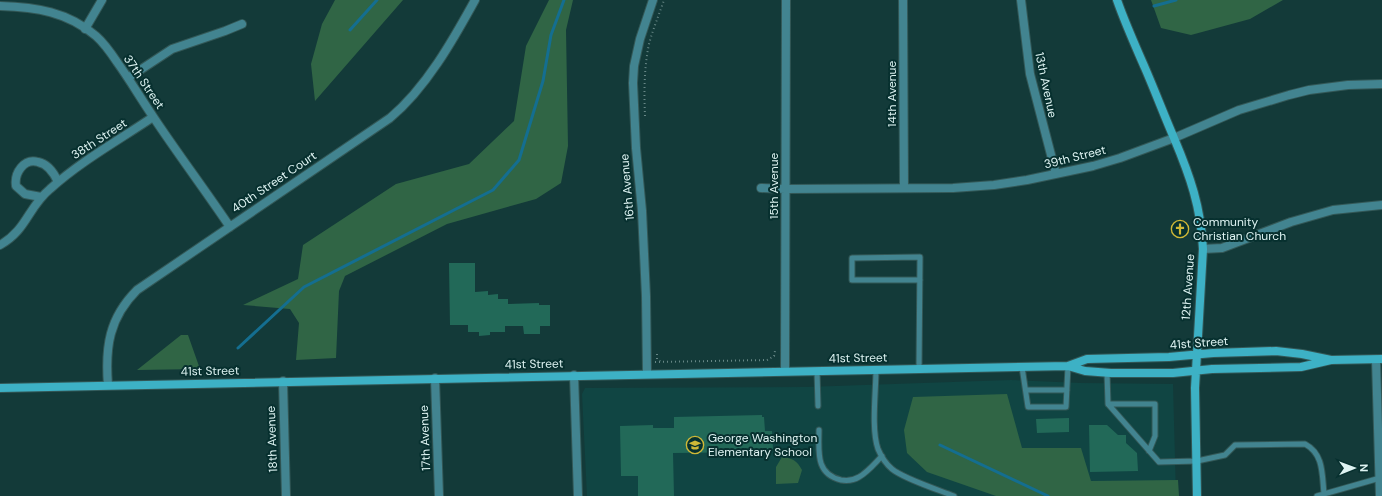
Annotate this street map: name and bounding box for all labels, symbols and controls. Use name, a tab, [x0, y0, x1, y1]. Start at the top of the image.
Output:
street label: 13th Avenue	[1031, 51, 1061, 119]
street label: 37th Street	[120, 52, 168, 112]
street label: 14th Avenue	[884, 61, 900, 127]
street label: 38th Street	[68, 115, 130, 163]
street label: 39th Street	[1042, 142, 1108, 172]
street label: 40th Street Court	[228, 147, 320, 216]
street label: 15th Avenue	[766, 152, 782, 219]
street label: 16th Avenue	[616, 153, 638, 221]
place label: Community Christian Church	[1193, 214, 1286, 244]
church icon: Community Christian Church	[1170, 219, 1190, 239]
street label: 12th Avenue	[1178, 253, 1198, 321]
street label: 41st Street	[1169, 333, 1229, 353]
street label: 41st Street	[829, 349, 888, 367]
street label: 41st Street	[505, 355, 564, 373]
street label: 41st Street	[181, 362, 240, 380]
street label: 18th Avenue	[263, 405, 281, 473]
street label: 17th Avenue	[416, 405, 434, 471]
place label: George Washington Elementary School	[708, 430, 817, 460]
school or university icon: George Washington Elementary School	[685, 435, 705, 455]
north arrow	[1334, 448, 1374, 488]
text: N	[1357, 464, 1371, 472]

